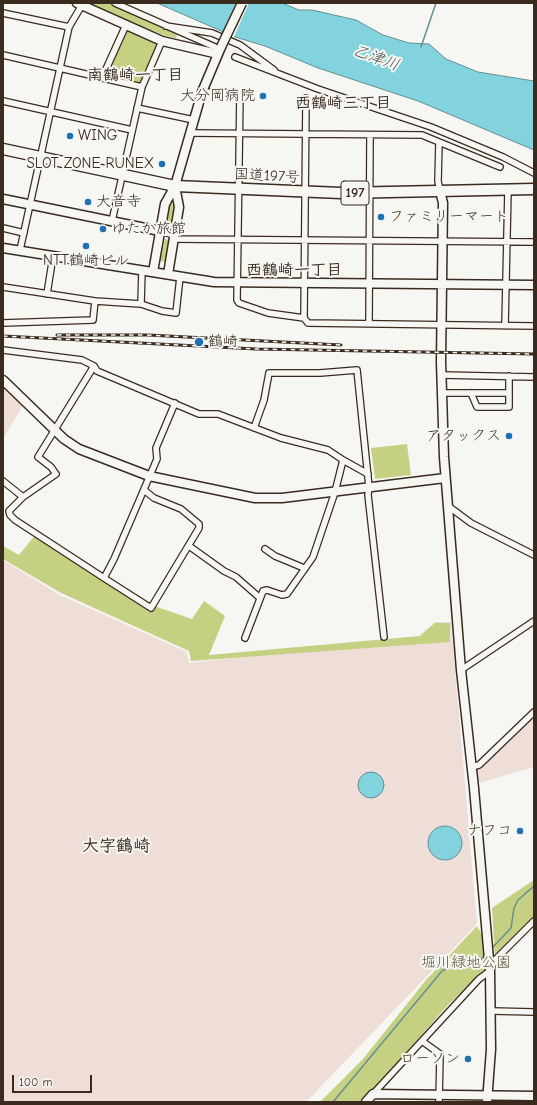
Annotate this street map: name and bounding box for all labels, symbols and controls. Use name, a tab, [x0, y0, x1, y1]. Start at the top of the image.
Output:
water label: 乙津川	[350, 41, 402, 75]
district label: 南鶴崎一丁目	[87, 65, 183, 85]
place label: 大分岡病院	[180, 87, 255, 105]
marker: 大分岡病院	[258, 91, 268, 101]
district label: 西鶴崎三丁目	[295, 93, 391, 113]
place label: WING	[78, 127, 117, 145]
marker: WING	[65, 131, 75, 141]
place label: SLOT ZONE RUNEX	[27, 155, 154, 173]
marker: SLOT ZONE RUNEX	[157, 159, 167, 169]
street label: 国道197号	[234, 165, 300, 187]
road number: 197	[341, 181, 369, 205]
place label: 大音寺	[96, 193, 141, 211]
marker: 大音寺	[83, 197, 93, 207]
place label: ファミリーマート	[389, 208, 509, 226]
marker: ファミリーマート	[376, 212, 386, 222]
place label: ゆたか旅館	[111, 220, 186, 238]
marker: ゆたか旅館	[98, 224, 108, 234]
marker: NTT鶴崎ビル	[81, 241, 91, 251]
place label: NTT鶴崎ビル	[43, 252, 129, 270]
district label: 西鶴崎一丁目	[246, 260, 342, 280]
place label: 鶴崎	[208, 333, 238, 351]
marker: 鶴崎	[193, 336, 205, 348]
place label: アタックス	[426, 427, 501, 445]
marker: アタックス	[504, 431, 514, 441]
place label: ナフコ	[467, 822, 512, 840]
marker: ナフコ	[515, 826, 525, 836]
district label: 大字鶴崎	[82, 836, 150, 856]
park label: 堀川緑地公園	[421, 954, 511, 972]
place label: ローソン	[400, 1050, 460, 1068]
marker: ローソン	[463, 1054, 473, 1064]
scale bar	[14, 1067, 94, 1093]
text: 100 m	[19, 1075, 52, 1089]

